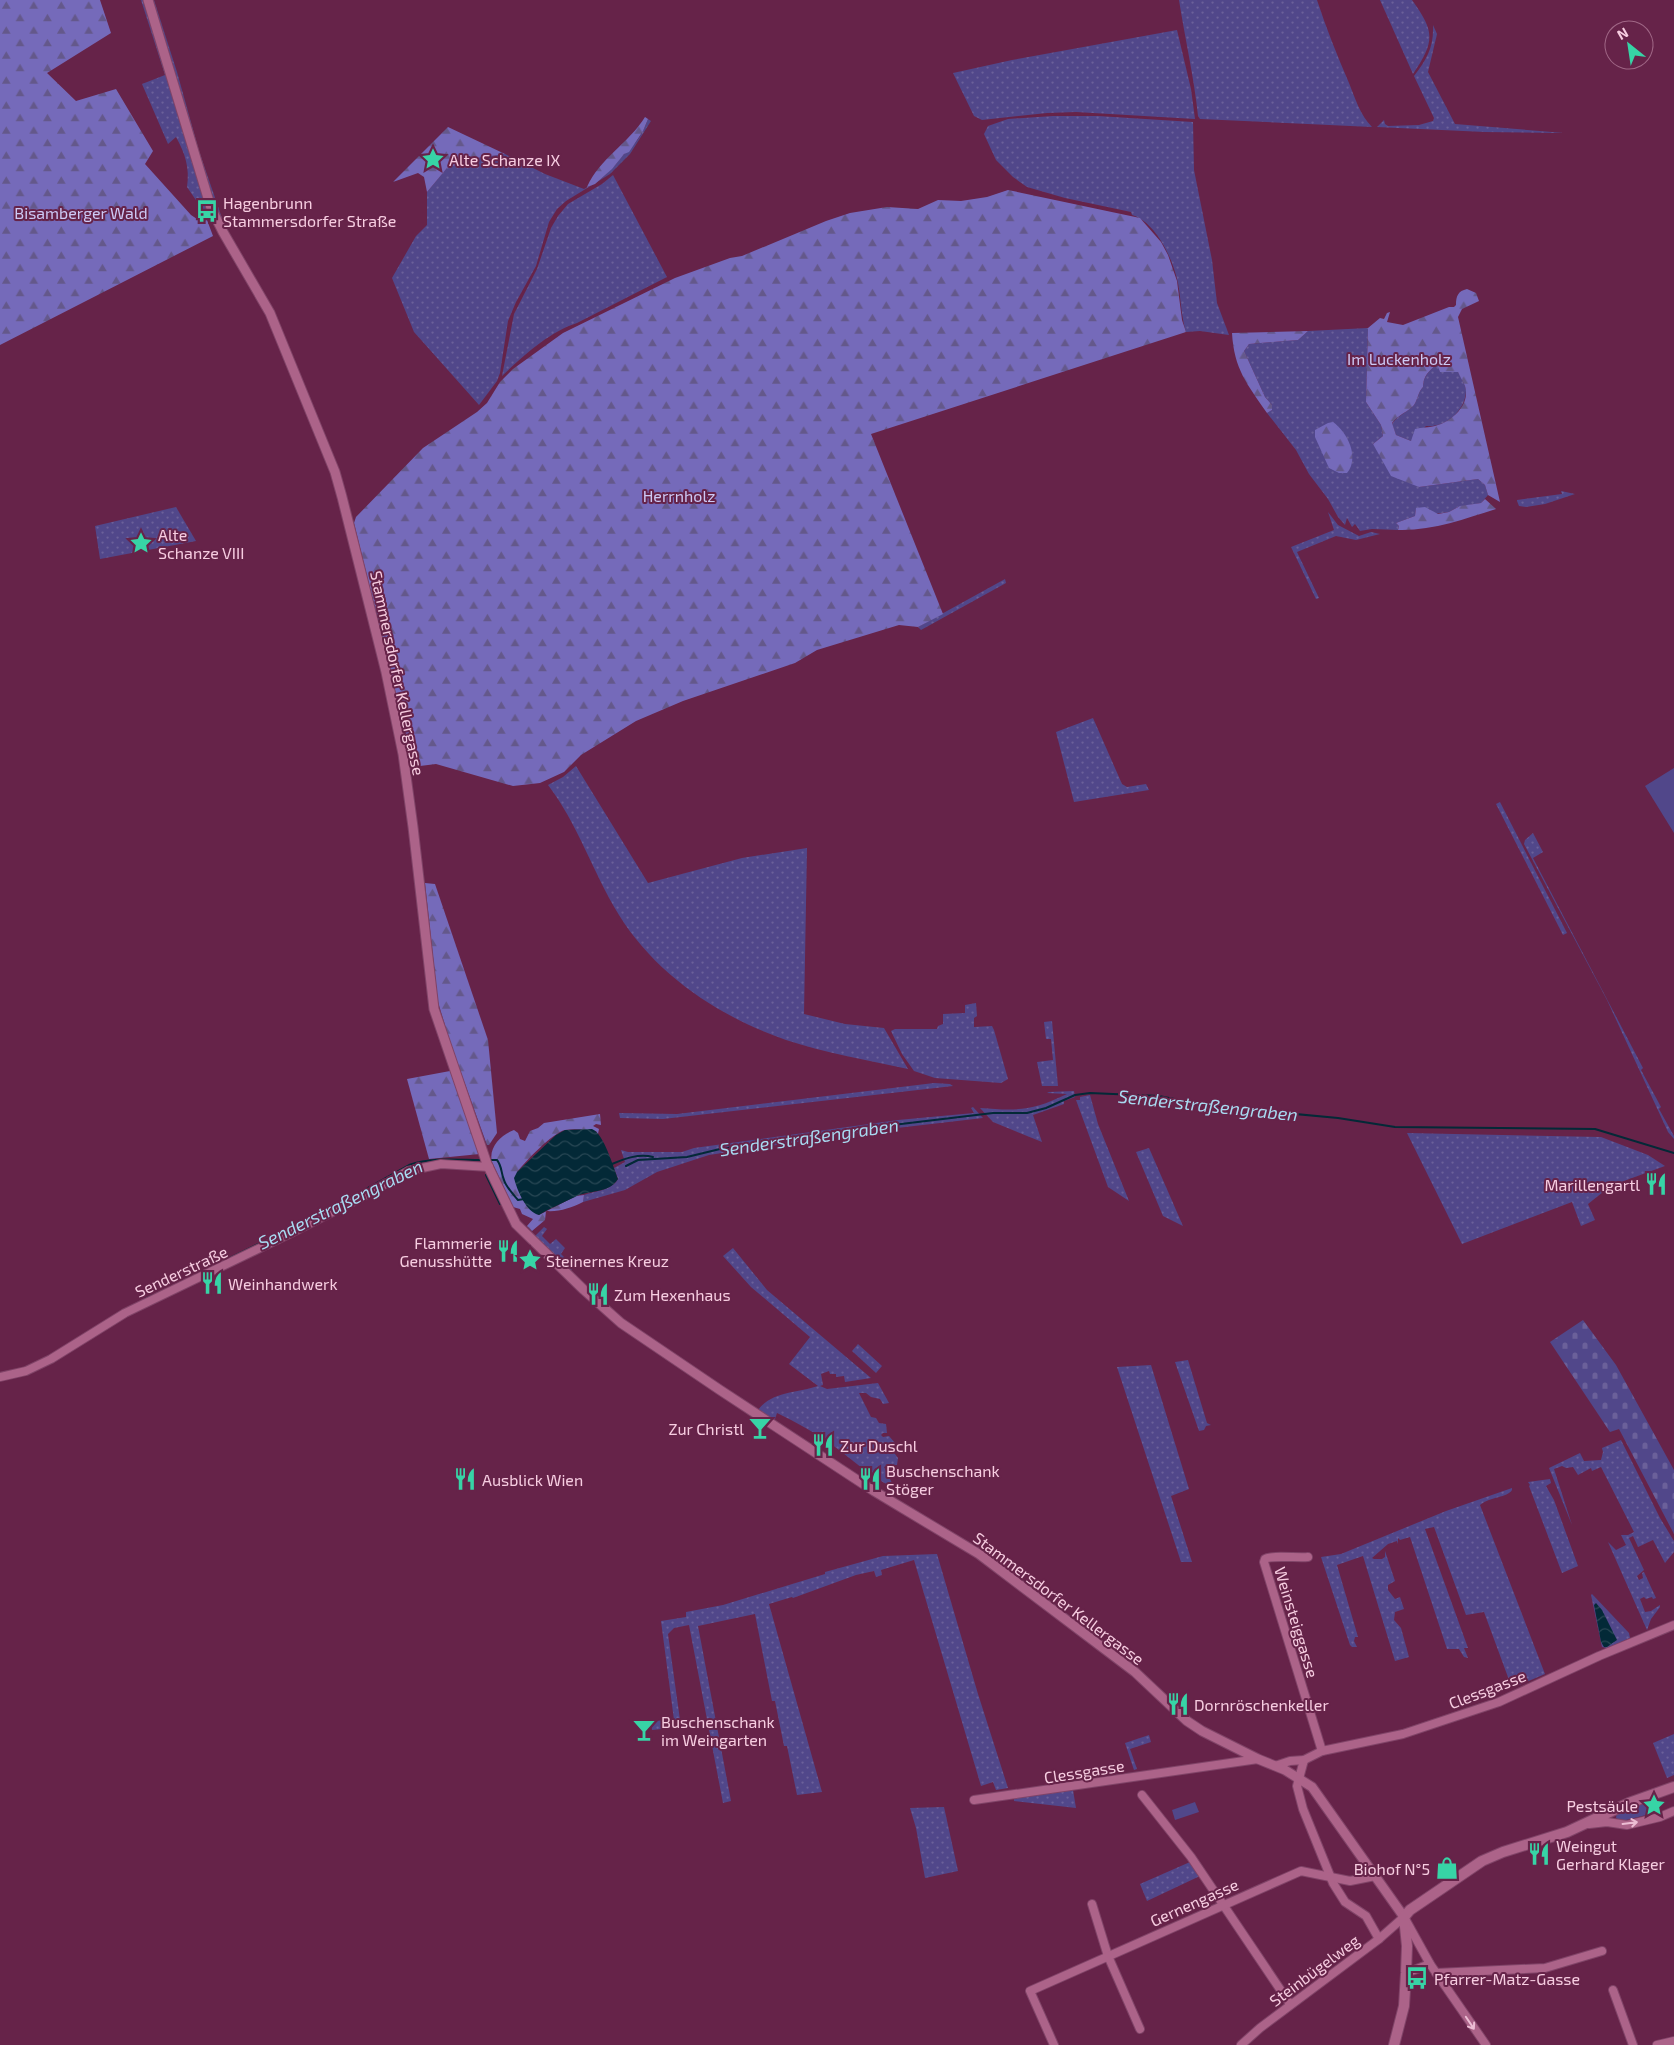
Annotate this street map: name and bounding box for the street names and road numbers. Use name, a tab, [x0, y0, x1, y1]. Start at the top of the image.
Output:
street label: Stammersdorfer Kellergasse	[367, 569, 429, 777]
street label: Senderstraße	[132, 1241, 230, 1301]
street label: Stammersdorfer Kellergasse	[970, 1528, 1148, 1668]
street label: Weinsteiggasse	[1271, 1564, 1323, 1680]
street label: Clessgasse	[1446, 1666, 1528, 1712]
street label: Clessgasse	[1042, 1755, 1126, 1787]
street label: Gernengasse	[1147, 1874, 1241, 1930]
street label: Steinbügelweg	[1265, 1930, 1363, 2010]

